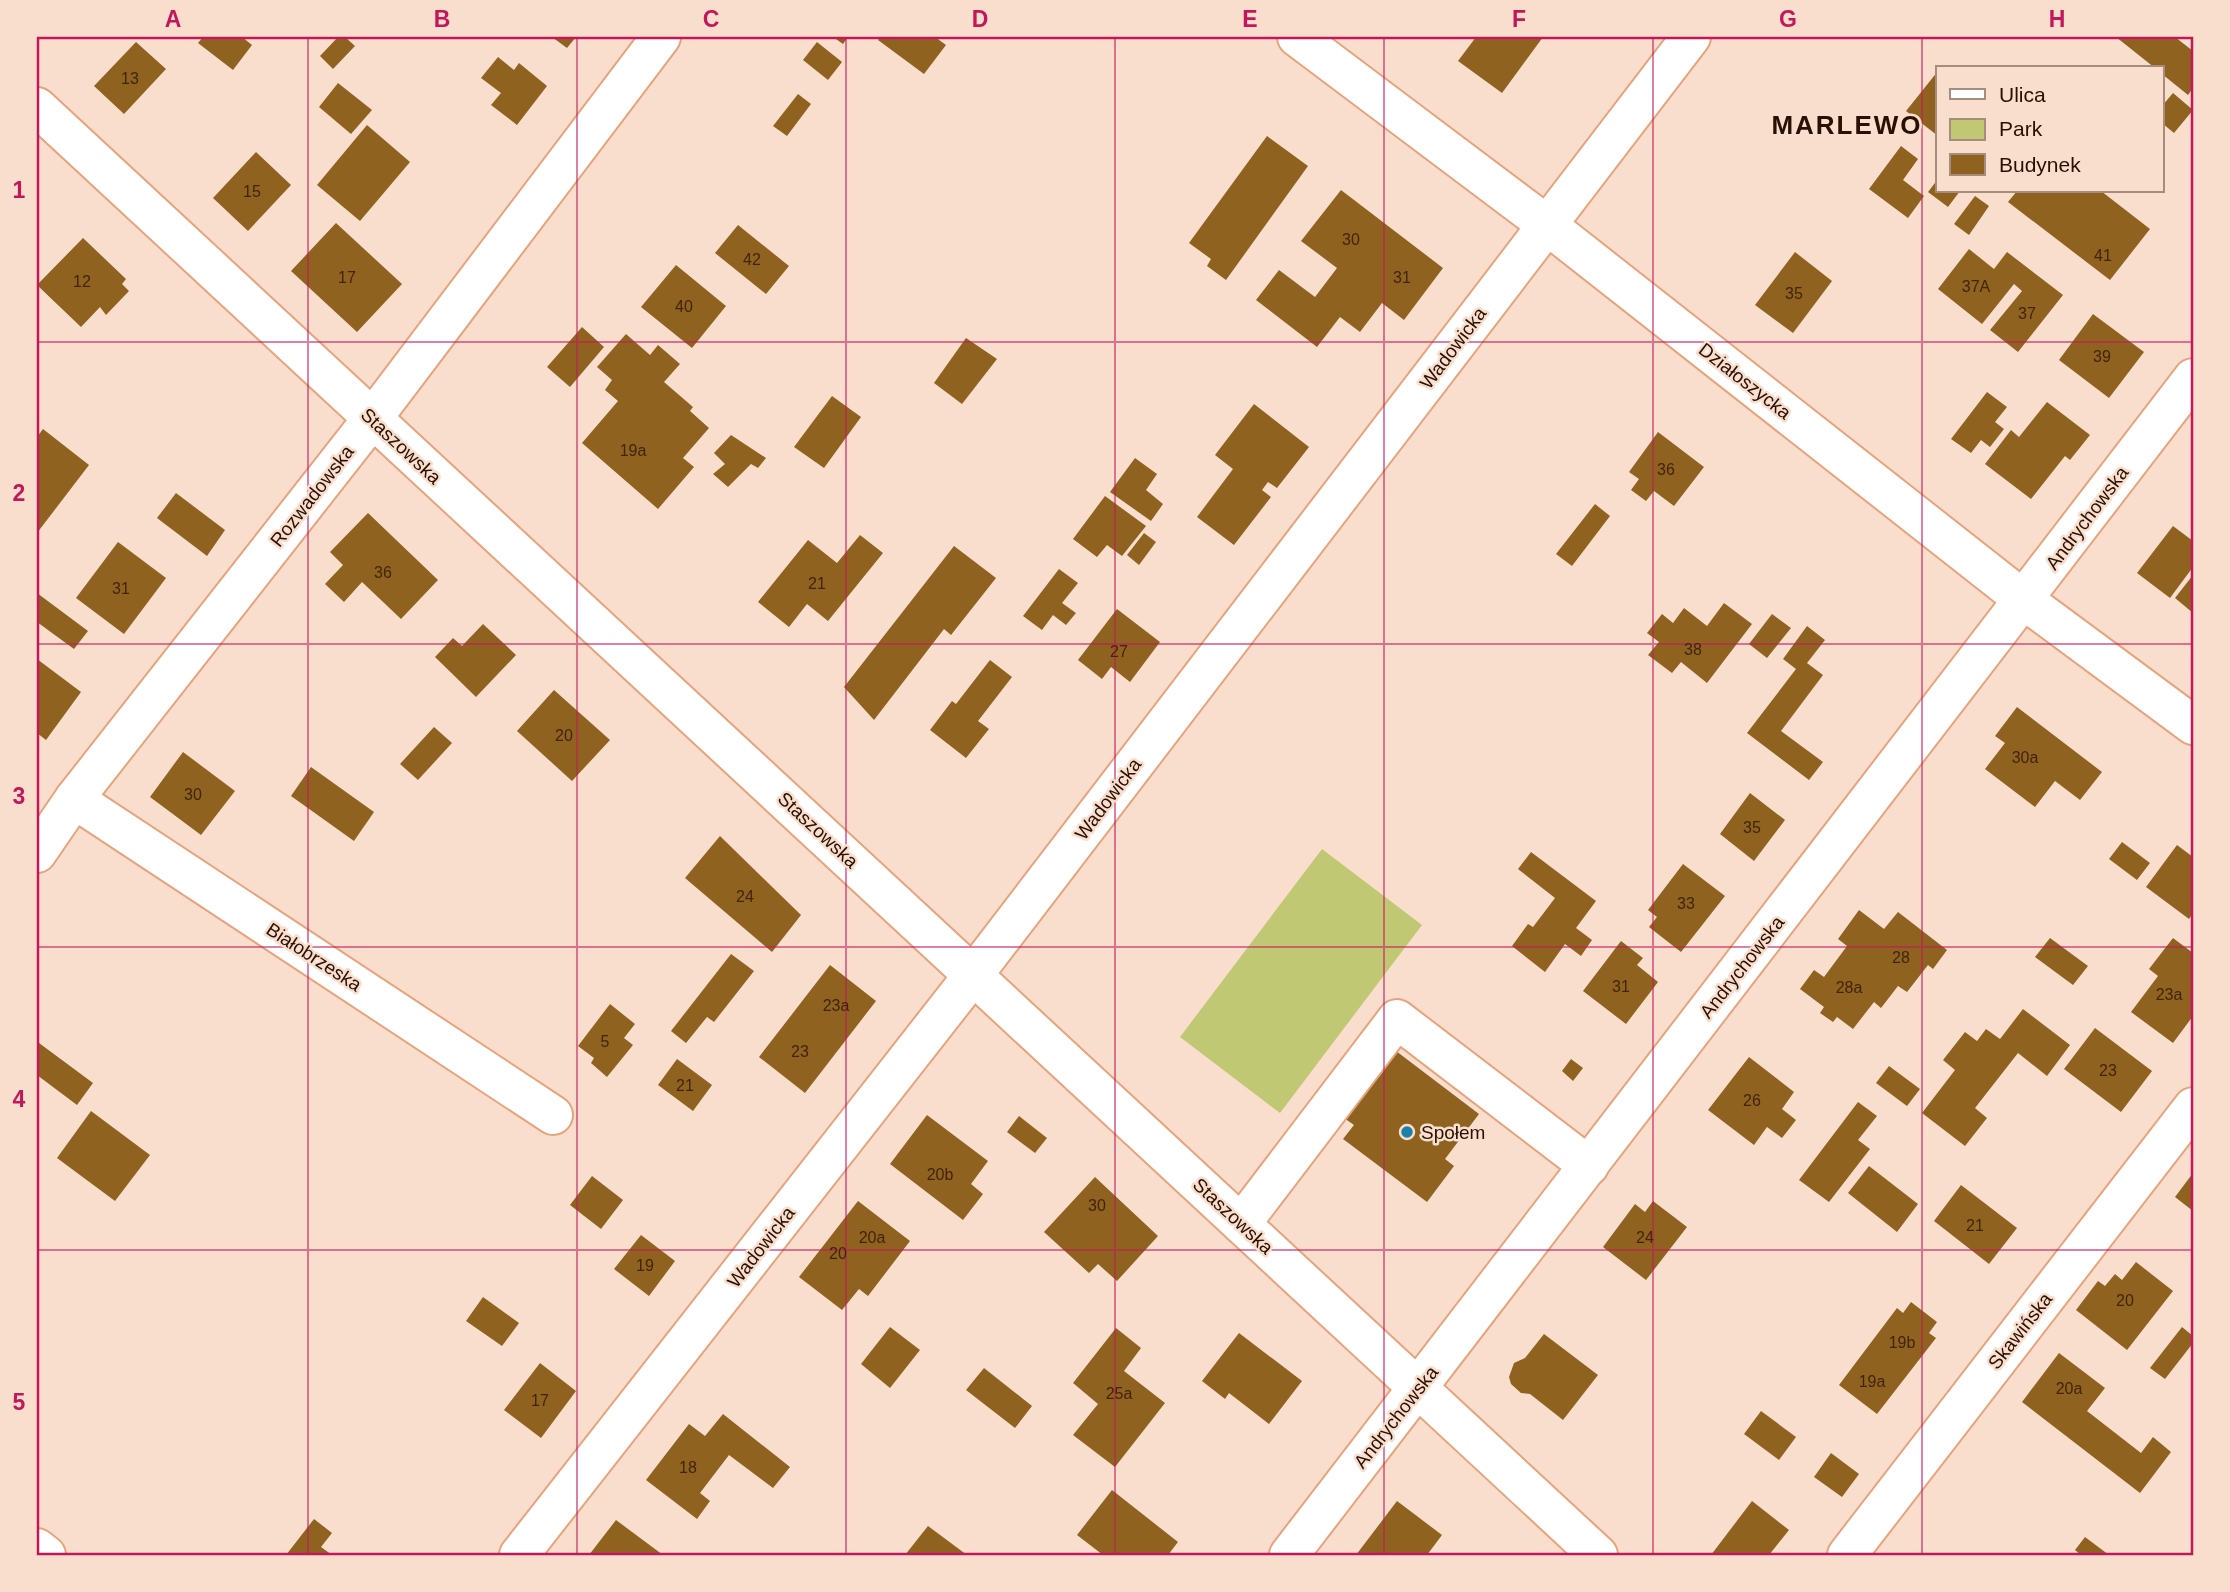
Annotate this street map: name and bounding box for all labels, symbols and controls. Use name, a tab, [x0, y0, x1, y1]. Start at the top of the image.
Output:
text: A	[165, 6, 181, 32]
text: B	[434, 6, 450, 32]
text: C	[703, 6, 719, 32]
text: D	[972, 6, 988, 32]
text: E	[1242, 6, 1258, 32]
text: F	[1512, 6, 1526, 32]
text: G	[1779, 6, 1797, 32]
text: H	[2049, 6, 2065, 32]
legend	[1936, 66, 2164, 192]
house number: 13	[121, 70, 139, 87]
text: Ulica	[1999, 83, 2046, 106]
district label: MARLEWO	[1771, 110, 1923, 140]
text: Park	[1999, 117, 2043, 140]
text: Budynek	[1999, 153, 2081, 176]
text: 1	[13, 177, 26, 203]
house number: 15	[243, 183, 261, 200]
house number: 30	[1342, 231, 1360, 248]
house number: 41	[2094, 247, 2112, 264]
house number: 42	[743, 251, 761, 268]
house number: 17	[338, 269, 356, 286]
house number: 31	[1393, 269, 1411, 286]
house number: 12	[73, 273, 91, 290]
house number: 37A	[1962, 278, 1991, 295]
house number: 35	[1785, 285, 1803, 302]
house number: 40	[675, 298, 693, 315]
street label: Wadowicka	[1416, 303, 1491, 393]
house number: 37	[2018, 305, 2036, 322]
street label: Działoszycka	[1695, 339, 1795, 424]
house number: 39	[2093, 348, 2111, 365]
street label: Staszowska	[357, 404, 446, 489]
street label: Rozwadowska	[266, 441, 358, 551]
house number: 19a	[620, 442, 646, 459]
house number: 36	[1657, 461, 1675, 478]
street label: Andrychowska	[2041, 462, 2133, 574]
text: 2	[13, 480, 25, 506]
house number: 36	[374, 564, 392, 581]
house number: 21	[808, 575, 826, 592]
house number: 31	[112, 580, 130, 597]
house number: 38	[1684, 641, 1702, 658]
house number: 27	[1110, 643, 1128, 660]
house number: 20	[555, 727, 573, 744]
house number: 30a	[2012, 749, 2038, 766]
street label: Wadowicka	[1071, 754, 1146, 844]
text: 3	[13, 783, 25, 809]
house number: 30	[184, 786, 202, 803]
street label: Staszowska	[774, 788, 863, 873]
house number: 35	[1743, 819, 1761, 836]
house number: 24	[736, 888, 754, 905]
house number: 33	[1677, 895, 1695, 912]
street label: Andrychowska	[1696, 912, 1789, 1022]
street label: Białobrzeska	[263, 919, 366, 996]
house number: 28	[1892, 949, 1910, 966]
house number: 31	[1612, 978, 1630, 995]
house number: 28a	[1836, 979, 1862, 996]
house number: 23a	[2156, 986, 2182, 1003]
house number: 23a	[823, 997, 849, 1014]
house number: 5	[601, 1033, 610, 1050]
house number: 23	[791, 1043, 809, 1060]
house number: 23	[2099, 1062, 2117, 1079]
house number: 21	[676, 1077, 694, 1094]
text: 4	[13, 1086, 26, 1112]
house number: 26	[1743, 1092, 1761, 1109]
place label: Społem	[1421, 1122, 1485, 1143]
marker: Społem	[1399, 1124, 1415, 1140]
house number: 20b	[927, 1166, 953, 1183]
street label: Staszowska	[1189, 1174, 1278, 1259]
house number: 30	[1088, 1197, 1106, 1214]
street label: Wadowicka	[723, 1202, 799, 1291]
house number: 21	[1966, 1217, 1984, 1234]
house number: 20a	[859, 1229, 885, 1246]
house number: 24	[1636, 1229, 1654, 1246]
house number: 20	[829, 1245, 847, 1262]
house number: 19	[636, 1257, 654, 1274]
street label: Skawińska	[1984, 1288, 2056, 1373]
house number: 20	[2116, 1292, 2134, 1309]
house number: 19b	[1889, 1334, 1915, 1351]
street label: Andrychowska	[1350, 1362, 1443, 1472]
house number: 19a	[1859, 1373, 1885, 1390]
house number: 20a	[2056, 1380, 2082, 1397]
house number: 25a	[1106, 1385, 1132, 1402]
text: 5	[13, 1389, 26, 1415]
house number: 17	[531, 1392, 549, 1409]
house number: 18	[679, 1459, 697, 1476]

